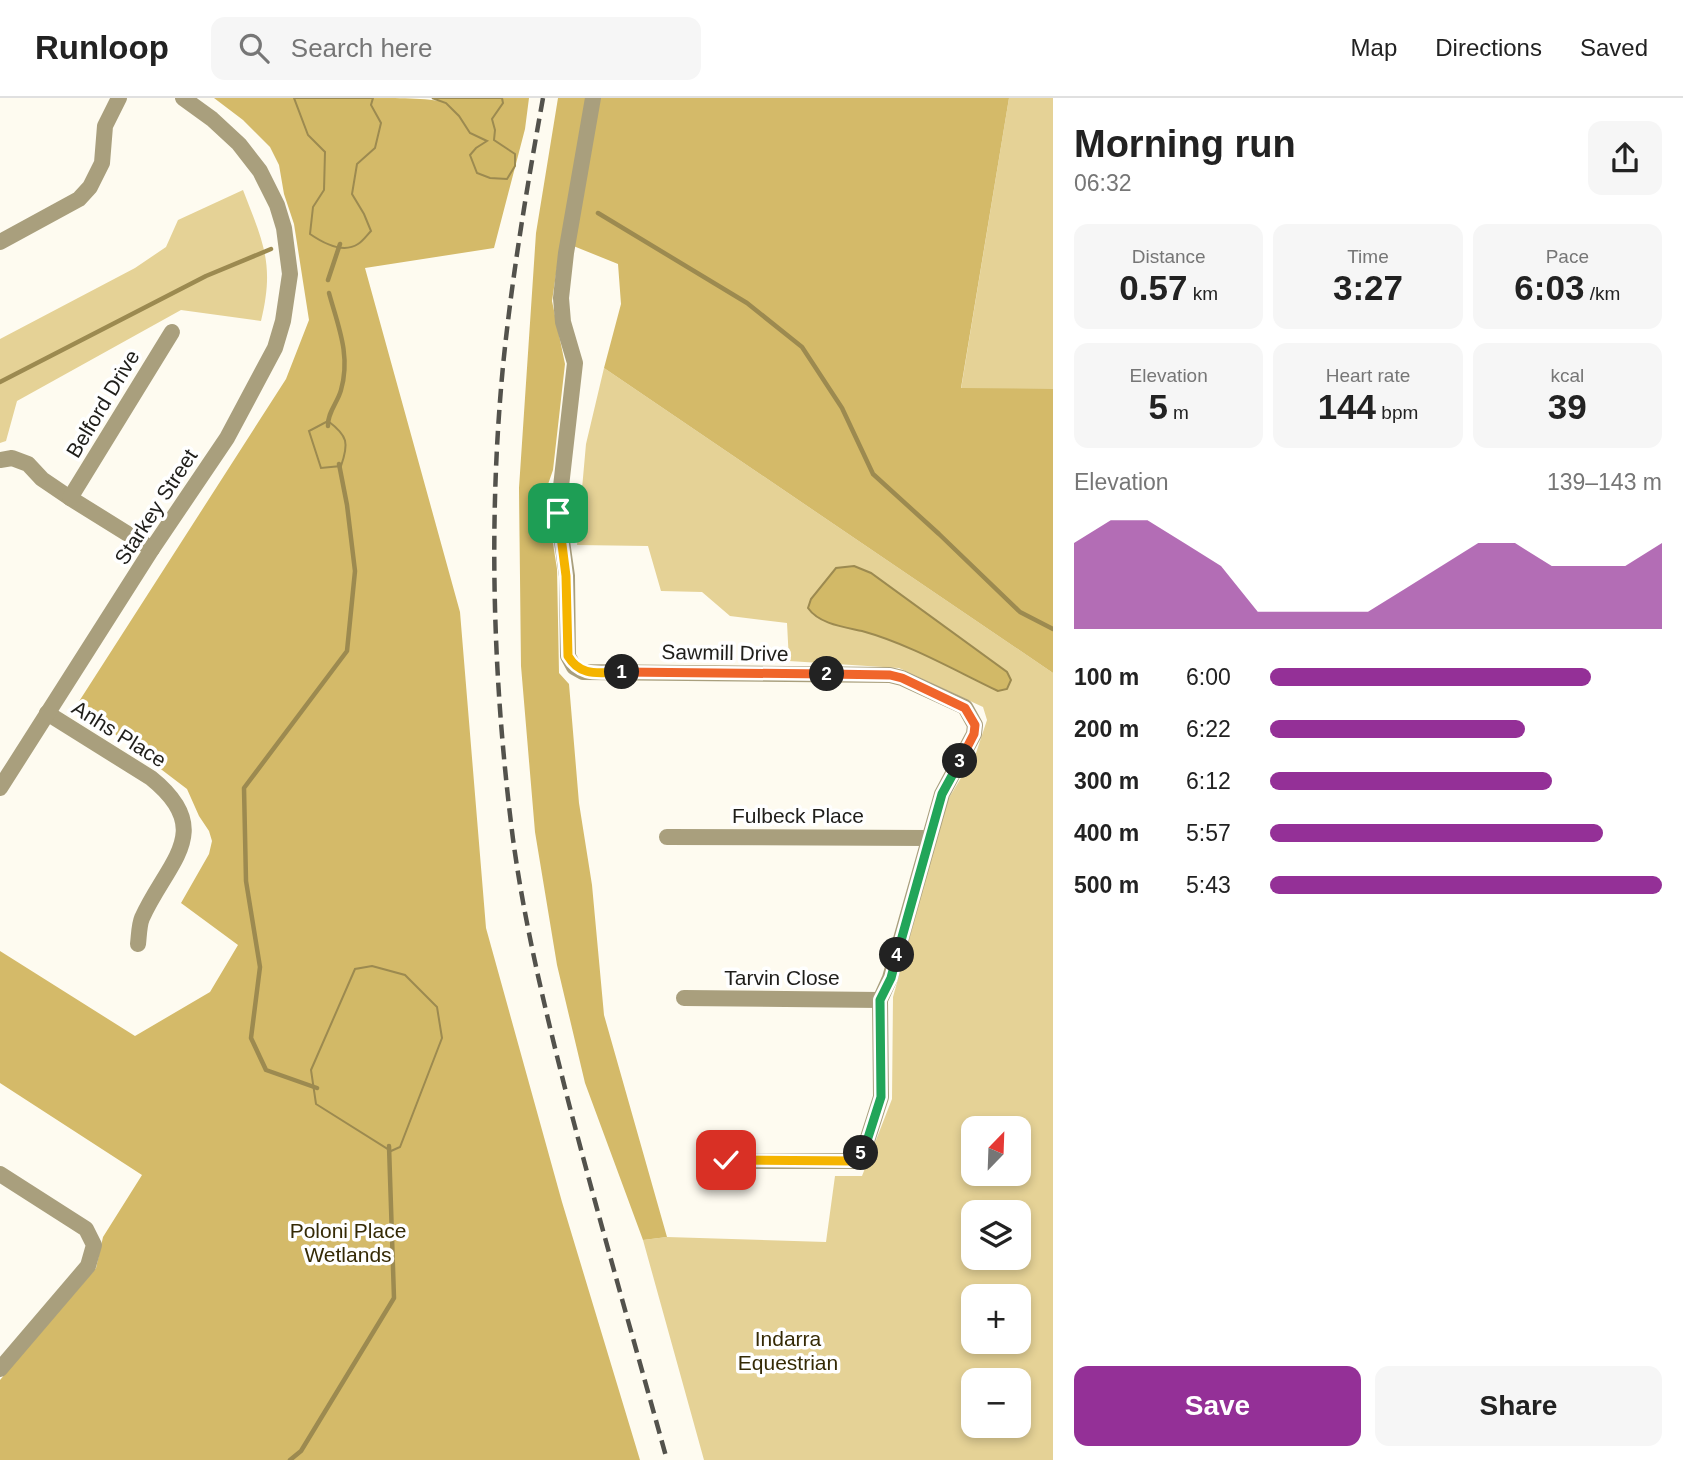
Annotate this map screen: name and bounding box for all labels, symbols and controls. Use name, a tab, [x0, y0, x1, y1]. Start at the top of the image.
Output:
search box	[211, 17, 701, 80]
text: Runloop	[35, 29, 169, 66]
icon: search	[235, 29, 273, 67]
text: Search here	[291, 33, 432, 63]
text: Map	[1351, 34, 1397, 61]
text: Directions	[1435, 34, 1542, 61]
text: Saved	[1580, 34, 1648, 61]
button: share	[1588, 121, 1662, 195]
text: Morning run	[1074, 123, 1296, 165]
text: 06:32	[1074, 170, 1132, 196]
text: Distance	[1132, 246, 1206, 267]
text: Time	[1347, 246, 1389, 267]
text: Pace	[1546, 246, 1589, 267]
text: 0.57	[1119, 268, 1187, 307]
text: 3:27	[1333, 268, 1403, 307]
text: 6:03	[1514, 268, 1584, 307]
text: km	[1187, 283, 1218, 304]
text: /km	[1584, 283, 1620, 304]
street label: Belford Drive	[61, 346, 144, 462]
text: Elevation	[1130, 365, 1208, 386]
text: Heart rate	[1326, 365, 1410, 386]
text: kcal	[1550, 365, 1584, 386]
text: 5	[1148, 387, 1168, 426]
text: 144	[1318, 387, 1376, 426]
text: 39	[1548, 387, 1587, 426]
text: m	[1168, 402, 1189, 423]
text: bpm	[1376, 402, 1418, 423]
street label: Starkey Street	[110, 445, 202, 569]
text: Elevation	[1074, 469, 1169, 495]
text: 139–143 m	[1547, 469, 1662, 495]
pin	[528, 483, 588, 543]
icon: arrive	[539, 494, 577, 532]
street label: Sawmill Drive	[661, 640, 789, 665]
pin: 1	[604, 654, 640, 690]
pin: 2	[810, 656, 844, 692]
text: 1	[616, 661, 627, 682]
text: 2	[821, 663, 832, 684]
text: 100 m	[1074, 664, 1139, 690]
text: 6:00	[1186, 664, 1231, 690]
street label: Anhs Place	[68, 696, 170, 771]
text: 200 m	[1074, 716, 1139, 742]
text: 6:22	[1186, 716, 1231, 742]
pin: 3	[942, 744, 978, 778]
text: 3	[954, 750, 965, 771]
text: 300 m	[1074, 768, 1139, 794]
text: 6:12	[1186, 768, 1231, 794]
street label: Fulbeck Place	[732, 804, 864, 827]
text: 400 m	[1074, 820, 1139, 846]
text: 5:57	[1186, 820, 1231, 846]
text: 500 m	[1074, 872, 1139, 898]
text: 5:43	[1186, 872, 1231, 898]
pin: 4	[880, 938, 914, 972]
text: 4	[891, 944, 902, 965]
street label: Tarvin Close	[724, 966, 840, 989]
north arrow	[961, 1116, 1031, 1186]
map controls	[961, 1116, 1031, 1438]
pin	[696, 1130, 756, 1190]
pin: 5	[844, 1136, 878, 1170]
icon: check	[707, 1141, 745, 1179]
text: 5	[855, 1142, 866, 1163]
button: layers	[961, 1200, 1031, 1270]
park label: Poloni Place Wetlands	[290, 1219, 406, 1266]
button: +	[961, 1284, 1031, 1354]
park label: Indarra Equestrian	[738, 1327, 838, 1374]
button: Save	[1074, 1366, 1361, 1446]
button: Share	[1375, 1366, 1662, 1446]
button: −	[961, 1368, 1031, 1438]

